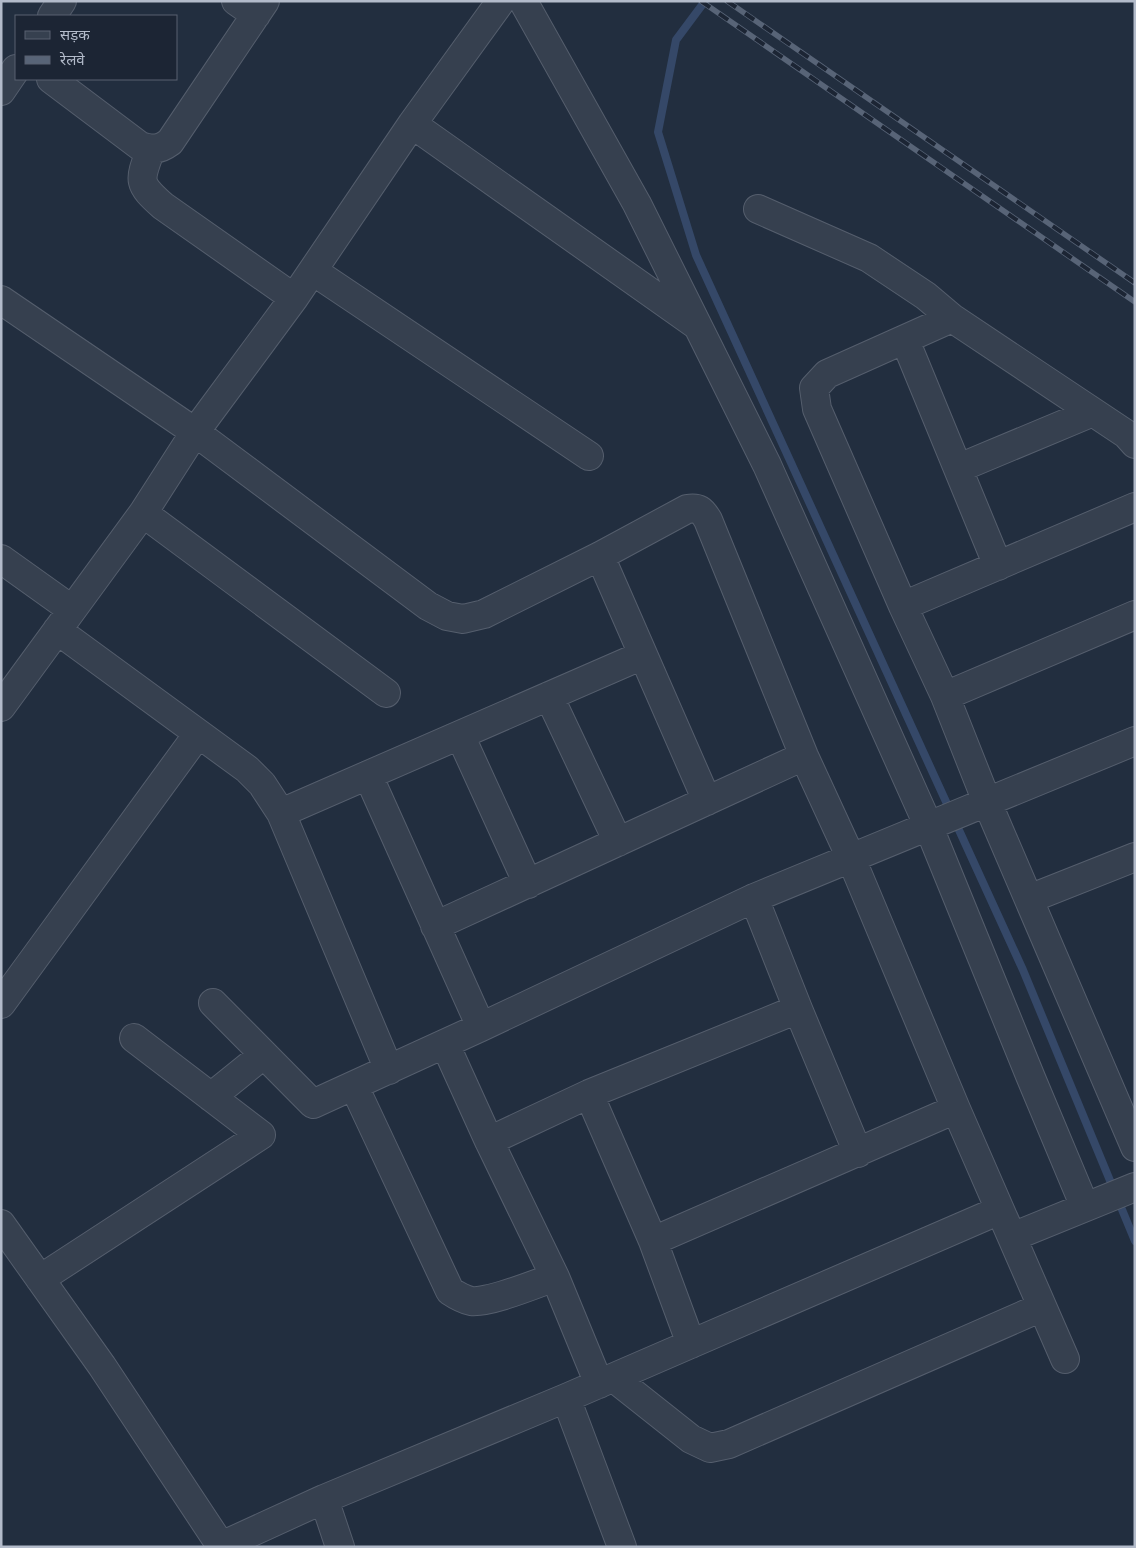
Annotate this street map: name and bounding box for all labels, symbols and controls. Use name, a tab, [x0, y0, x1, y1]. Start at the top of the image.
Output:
legend	[15, 15, 178, 80]
text: सड़क	[60, 25, 90, 44]
text: रेलवे	[59, 50, 85, 69]

